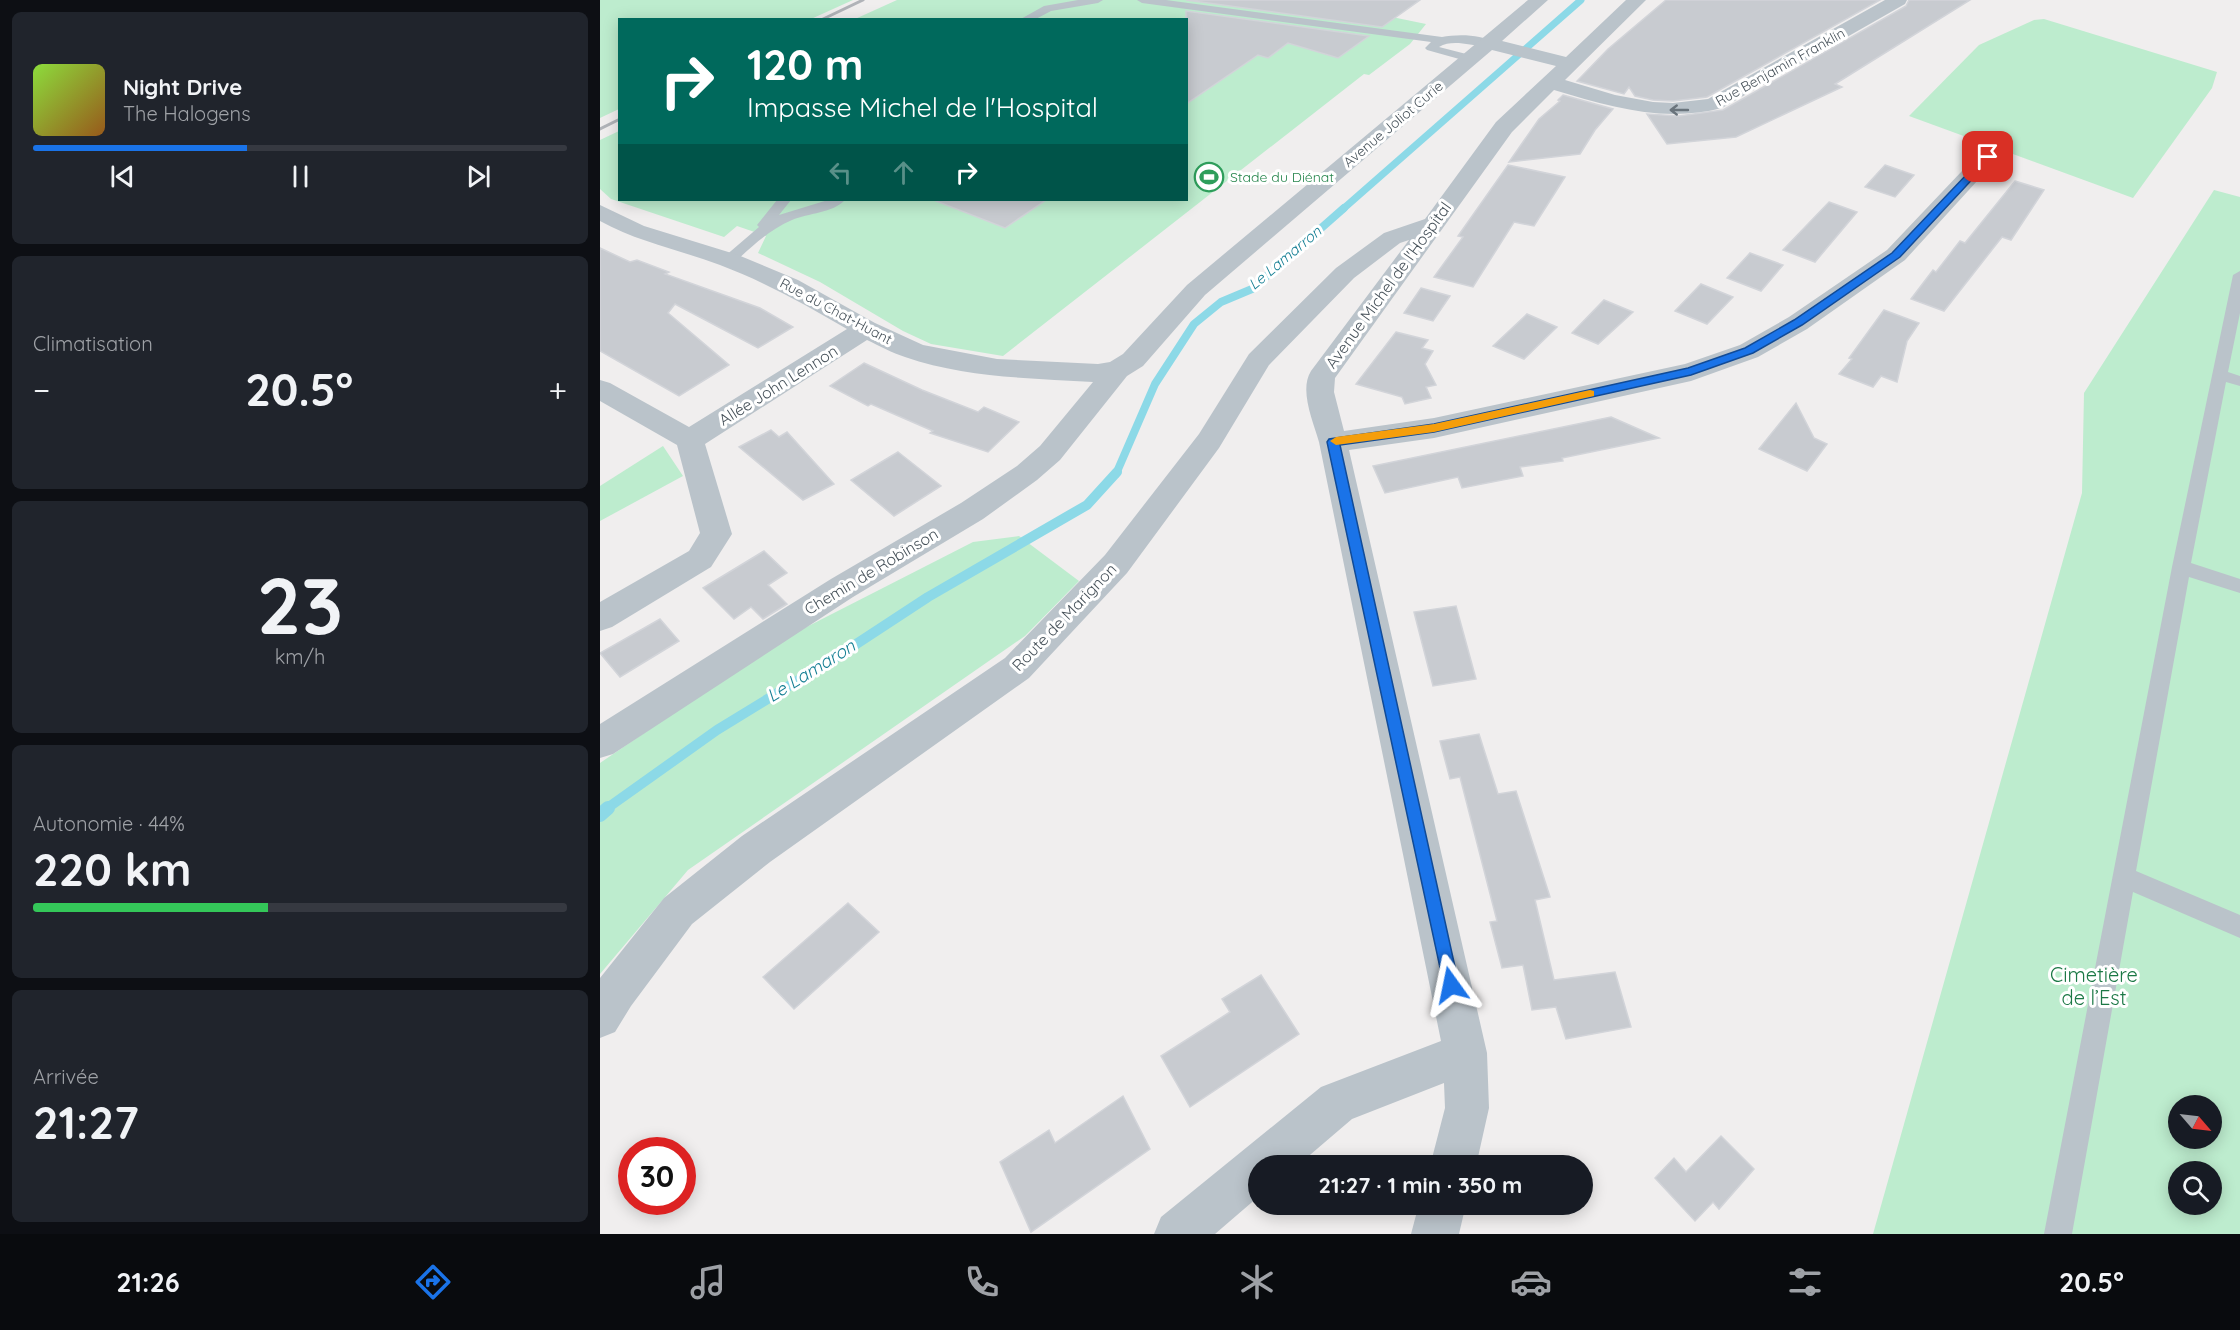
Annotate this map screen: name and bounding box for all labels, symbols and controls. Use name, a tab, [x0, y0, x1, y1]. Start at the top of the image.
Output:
street label: Rue Benjamin Franklin	[1712, 24, 1848, 110]
text: 120 m	[747, 38, 864, 91]
icon: right	[648, 42, 726, 120]
text: Night Drive	[123, 73, 242, 101]
street label: Avenue Joliot Curie	[1339, 77, 1447, 171]
text: Impasse Michel de l'Hospital	[747, 90, 1098, 124]
text: The Halogens	[123, 101, 251, 126]
one-way arrow	[1670, 105, 1690, 116]
pin	[1962, 131, 2013, 182]
icon: arrive	[1971, 140, 2004, 173]
icon: left	[824, 156, 857, 189]
icon: ahead	[887, 156, 920, 189]
icon: right	[950, 156, 983, 189]
icon: previous	[106, 160, 139, 193]
icon: pause	[284, 160, 317, 193]
icon: next	[462, 160, 495, 193]
sports icon: Stade du Diénat	[1193, 161, 1225, 193]
place label: Stade du Diénat	[1230, 168, 1334, 186]
street label: Avenue Michel de l'Hospital	[1321, 198, 1455, 372]
water label: Le Lamarron	[1244, 221, 1325, 294]
street label: Rue du Chat-Huant	[777, 274, 895, 348]
text: Climatisation	[33, 331, 153, 356]
street label: Allée John Lennon	[715, 340, 841, 430]
text: 20.5°	[245, 361, 353, 417]
text: −	[33, 369, 50, 410]
text: +	[548, 369, 567, 410]
street label: Chemin de Robinson	[801, 523, 941, 619]
text: 23	[257, 556, 343, 654]
street label: Route de Marignon	[1008, 559, 1120, 675]
water label: Le Lamaron	[762, 634, 860, 707]
text: km/h	[275, 644, 325, 669]
text: Autonomie · 44%	[33, 811, 185, 836]
text: 220 km	[33, 841, 192, 897]
position arrow	[1419, 953, 1483, 1017]
park label: Cimetière de l’Est	[2050, 962, 2138, 1010]
text: Arrivée	[33, 1064, 99, 1089]
text: 21:27	[33, 1094, 139, 1150]
north arrow	[2168, 1095, 2222, 1149]
map controls	[2168, 1095, 2222, 1215]
speed limit sign: 30	[618, 1137, 696, 1215]
button: search	[2168, 1161, 2222, 1215]
text: 21:27 · 1 min · 350 m	[1319, 1171, 1522, 1199]
icon: directions	[412, 1261, 454, 1303]
icon: music	[687, 1261, 729, 1303]
icon: phone	[961, 1261, 1003, 1303]
icon: climate	[1236, 1261, 1278, 1303]
icon: car	[1510, 1261, 1552, 1303]
icon: filters	[1784, 1261, 1826, 1303]
text: 21:26	[116, 1265, 180, 1299]
text: 20.5°	[2059, 1265, 2124, 1299]

